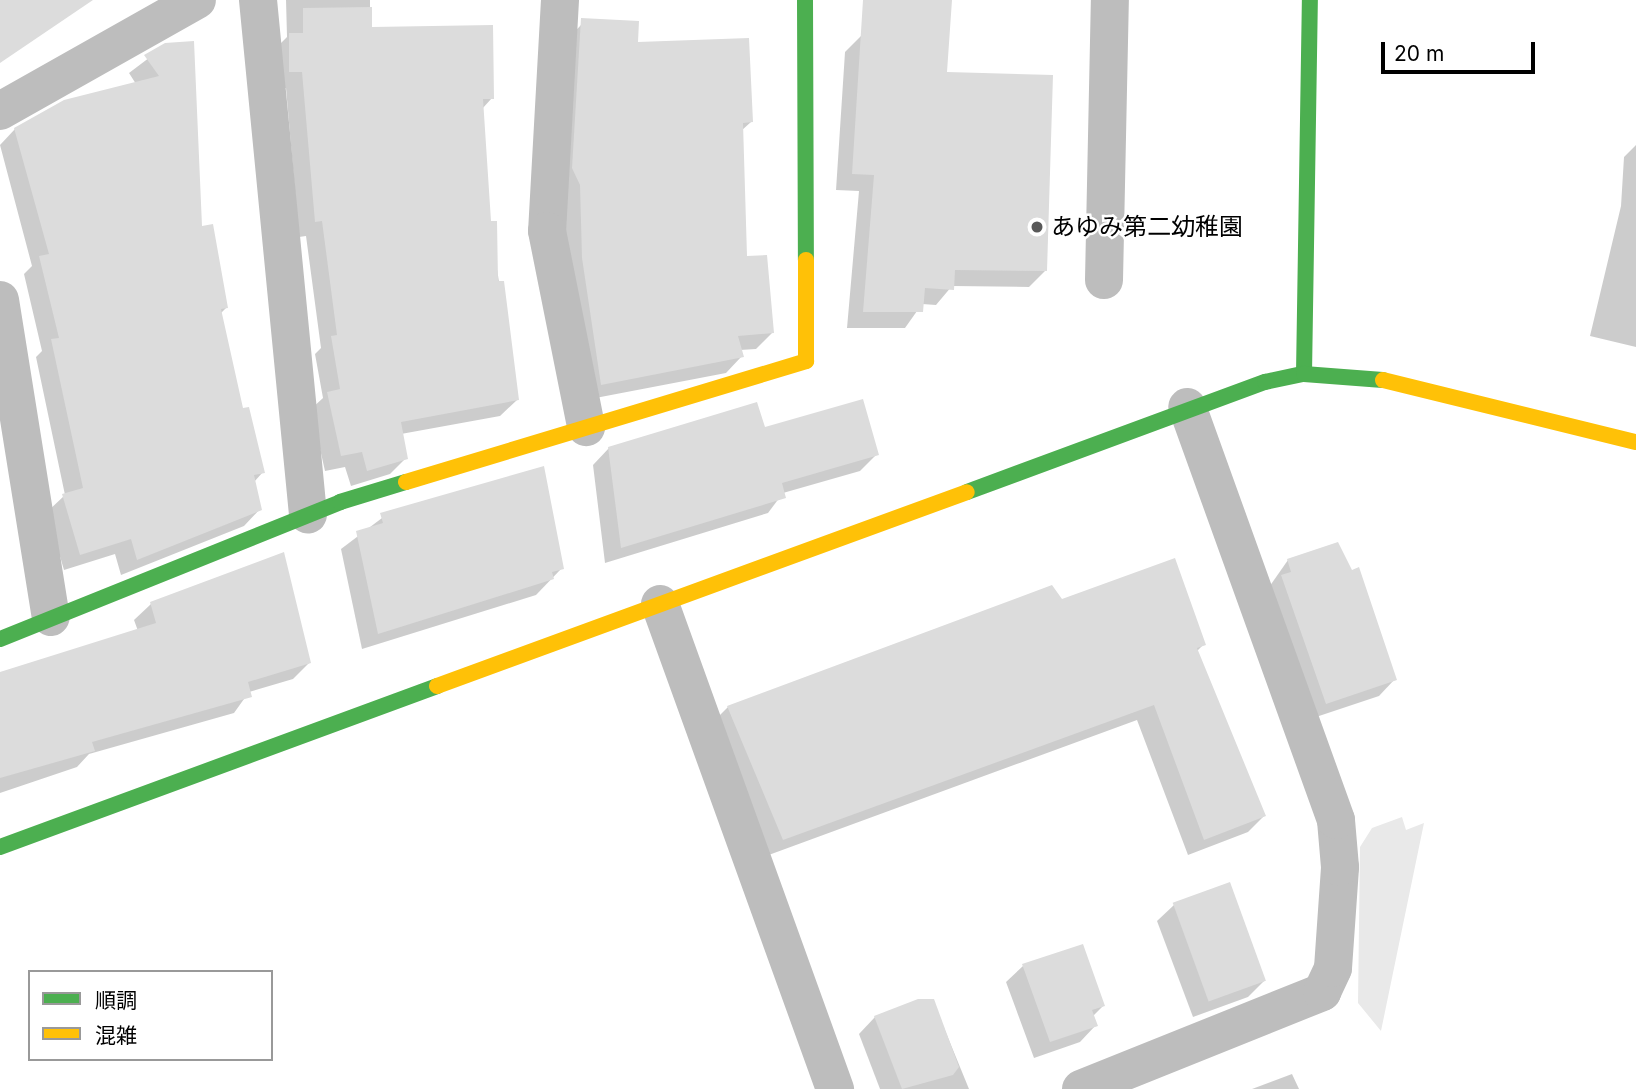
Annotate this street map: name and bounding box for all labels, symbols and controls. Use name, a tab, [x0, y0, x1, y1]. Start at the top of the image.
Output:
scale bar	[1384, 28, 1538, 72]
text: 20 m	[1394, 41, 1444, 66]
place label: あゆみ第二幼稚園	[1051, 213, 1243, 241]
marker: あゆみ第二幼稚園	[1029, 219, 1045, 235]
legend	[28, 970, 273, 1061]
text: 順調	[95, 988, 137, 1013]
text: 混雑	[95, 1023, 137, 1048]

